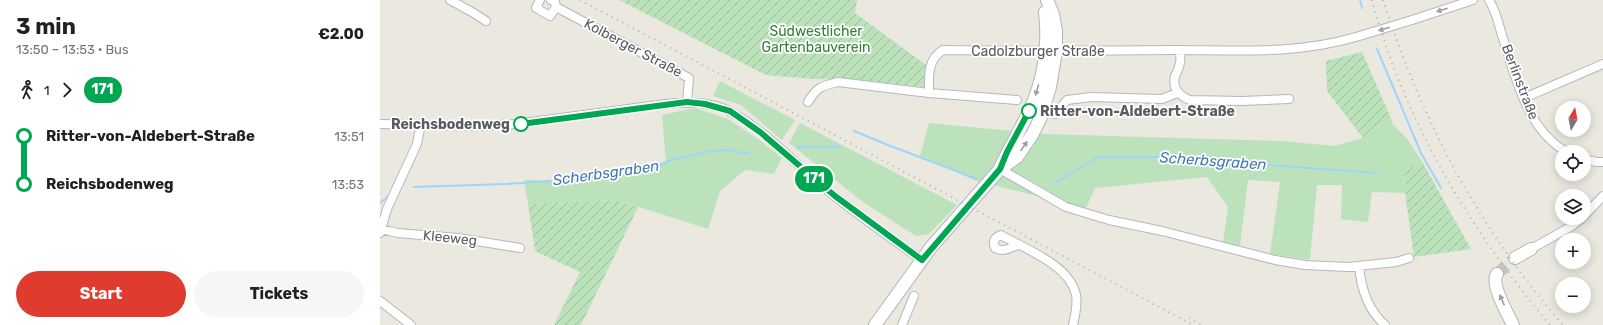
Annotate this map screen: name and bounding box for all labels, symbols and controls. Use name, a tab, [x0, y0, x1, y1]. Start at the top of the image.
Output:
one-way arrow	[1436, 7, 1448, 13]
text: 3 min	[16, 13, 76, 40]
street label: Kolberger Straße	[581, 15, 685, 81]
park label: Südwestlicher Gartenbauverein	[761, 23, 871, 56]
text: €2.00	[318, 25, 364, 43]
one-way arrow	[1377, 26, 1389, 32]
text: 13:50 – 13:53 · Bus	[16, 42, 129, 57]
street label: Berlinstraße	[1498, 42, 1542, 122]
street label: Cadolzburger Straße	[971, 43, 1105, 60]
icon: walk	[16, 79, 38, 101]
icon: forward	[56, 79, 78, 101]
text: 171	[92, 81, 114, 98]
text: 1	[44, 83, 50, 98]
one-way arrow	[1034, 84, 1040, 96]
north arrow	[1555, 101, 1591, 137]
map controls	[1555, 101, 1591, 313]
marker: Ritter-von-Aldebert-Straße	[1021, 103, 1037, 119]
place label: Ritter-von-Aldebert-Straße	[1040, 103, 1235, 120]
place label: Reichsbodenweg	[391, 116, 510, 133]
marker: Reichsbodenweg	[513, 116, 529, 132]
text: Ritter-von-Aldebert-Straße	[46, 127, 255, 145]
text: 13:51	[334, 129, 364, 144]
one-way arrow	[1020, 141, 1028, 152]
button: locate	[1555, 145, 1591, 181]
water label: Scherbsgraben	[1159, 148, 1267, 174]
water label: Scherbsgraben	[552, 157, 660, 189]
line badge: 171	[791, 166, 837, 192]
text: 171	[803, 170, 825, 187]
text: Reichsbodenweg	[46, 175, 174, 193]
text: 13:53	[332, 177, 364, 192]
button: layers	[1555, 189, 1591, 225]
street label: Kleeweg	[422, 227, 478, 249]
button: +	[1555, 233, 1591, 269]
button: Start	[16, 271, 186, 317]
button: Tickets	[194, 271, 364, 317]
button: −	[1555, 277, 1591, 313]
one-way arrow	[1499, 294, 1505, 305]

